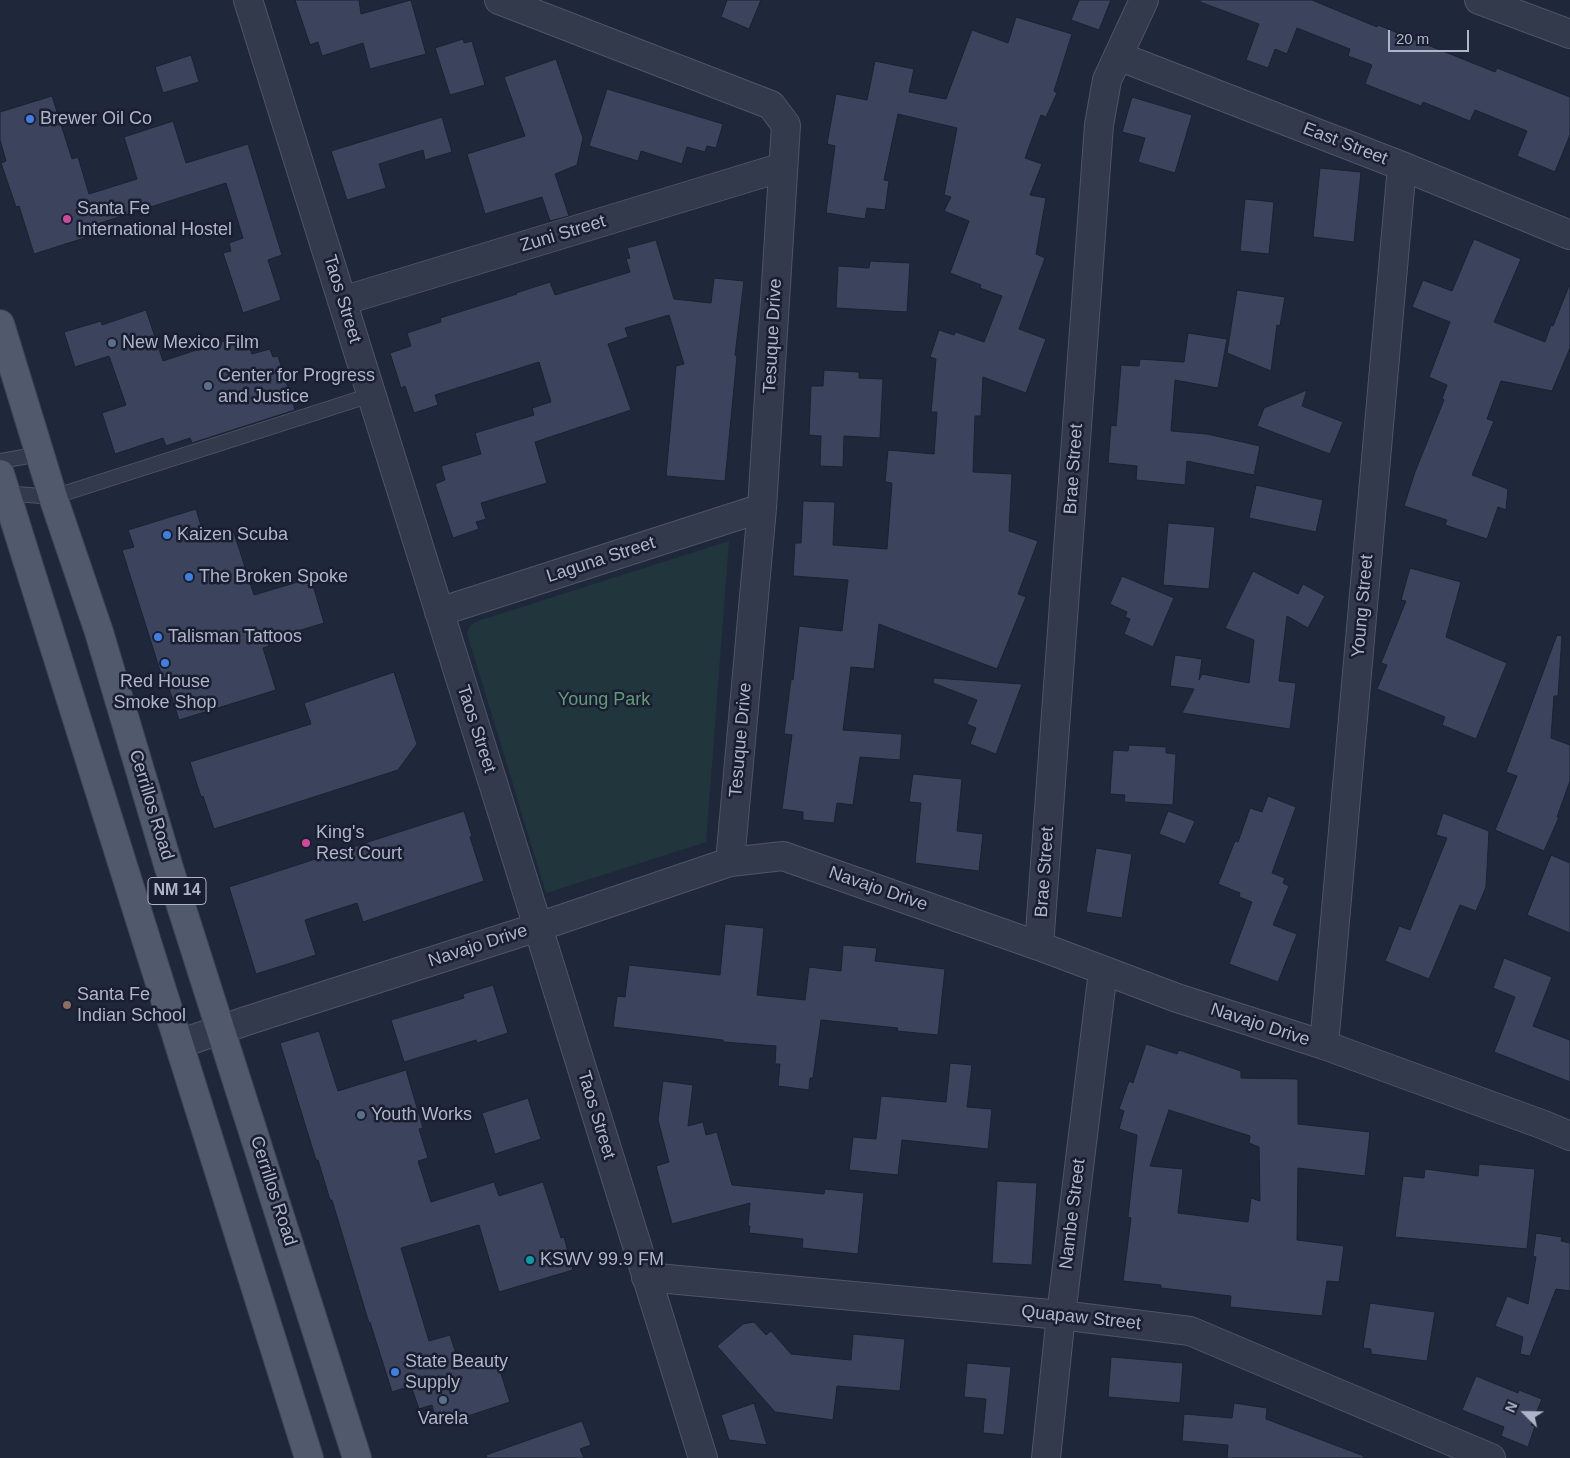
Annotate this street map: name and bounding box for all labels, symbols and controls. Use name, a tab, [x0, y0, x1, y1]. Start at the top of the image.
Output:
scale bar	[1390, 20, 1471, 52]
text: 20 m	[1396, 30, 1429, 47]
place label: Brewer Oil Co	[40, 108, 152, 130]
marker: Brewer Oil Co	[24, 113, 36, 125]
street label: East Street	[1300, 118, 1390, 170]
place label: Santa Fe International Hostel	[77, 198, 232, 240]
street label: Zuni Street	[518, 211, 608, 257]
marker: Santa Fe International Hostel	[61, 213, 73, 225]
street label: Taos Street	[318, 252, 366, 346]
street label: Tesuque Drive	[759, 278, 787, 394]
place label: New Mexico Film	[122, 332, 259, 354]
marker: New Mexico Film	[106, 337, 118, 349]
place label: Center for Progress and Justice	[218, 365, 375, 408]
marker: Center for Progress and Justice	[202, 380, 214, 392]
street label: Brae Street	[1060, 423, 1088, 515]
place label: Kaizen Scuba	[177, 524, 288, 546]
marker: Kaizen Scuba	[161, 529, 173, 541]
street label: Laguna Street	[544, 532, 658, 588]
street label: Young Street	[1348, 554, 1378, 658]
place label: The Broken Spoke	[199, 566, 348, 588]
marker: The Broken Spoke	[183, 571, 195, 583]
place label: Talisman Tattoos	[168, 626, 302, 648]
marker: Talisman Tattoos	[152, 631, 164, 643]
marker: Red House Smoke Shop	[159, 657, 171, 669]
place label: Red House Smoke Shop	[113, 671, 217, 714]
street label: Taos Street	[452, 682, 500, 776]
street label: Tesuque Drive	[725, 682, 757, 798]
park label: Young Park	[558, 689, 650, 711]
street label: Cerrillos Road	[124, 747, 178, 863]
place label: King's Rest Court	[316, 822, 402, 864]
street label: Brae Street	[1031, 826, 1059, 918]
marker: King's Rest Court	[300, 837, 312, 849]
street label: Navajo Drive	[826, 862, 930, 916]
road number: NM 14	[148, 878, 206, 904]
street label: Navajo Drive	[426, 920, 530, 972]
place label: Santa Fe Indian School	[77, 984, 186, 1026]
marker: Santa Fe Indian School	[61, 999, 73, 1011]
street label: Navajo Drive	[1208, 999, 1312, 1051]
street label: Taos Street	[572, 1068, 620, 1162]
place label: Youth Works	[371, 1104, 472, 1126]
marker: Youth Works	[355, 1109, 367, 1121]
street label: Cerrillos Road	[245, 1133, 301, 1249]
street label: Nambe Street	[1056, 1158, 1090, 1270]
place label: KSWV 99.9 FM	[540, 1249, 664, 1271]
marker: KSWV 99.9 FM	[524, 1254, 536, 1266]
street label: Quapaw Street	[1020, 1301, 1142, 1335]
place label: State Beauty Supply	[405, 1351, 508, 1394]
marker: State Beauty Supply	[389, 1366, 401, 1378]
north arrow	[1500, 1388, 1550, 1438]
marker: Varela	[437, 1394, 449, 1406]
text: N	[1502, 1399, 1521, 1415]
place label: Varela	[418, 1408, 468, 1430]

